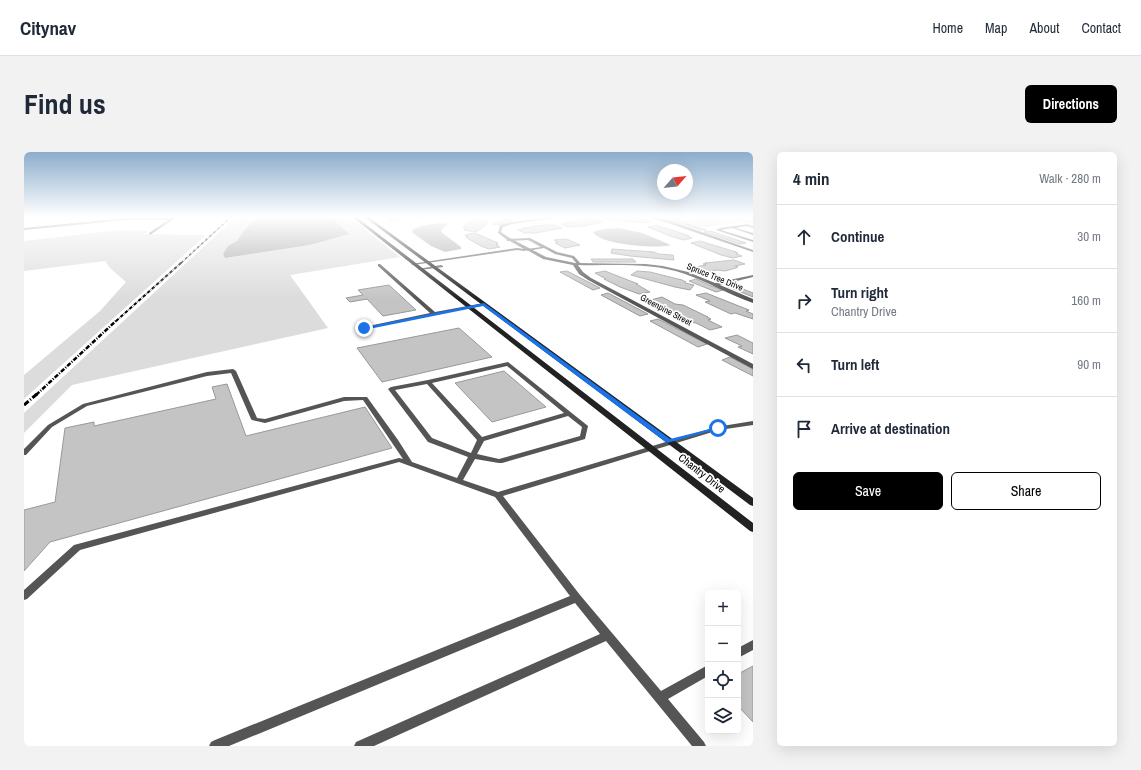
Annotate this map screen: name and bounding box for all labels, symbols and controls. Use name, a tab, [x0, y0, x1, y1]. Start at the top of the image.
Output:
text: Citynav	[20, 15, 76, 41]
text: Home	[932, 19, 963, 37]
text: Map	[985, 19, 1007, 37]
text: About	[1029, 19, 1059, 37]
text: Contact	[1081, 19, 1121, 37]
text: Find us	[24, 85, 106, 123]
button: Directions	[1025, 85, 1117, 123]
north arrow	[657, 164, 693, 200]
text: 4 min	[793, 167, 829, 190]
text: Walk · 280 m	[1039, 170, 1101, 187]
icon: ahead	[793, 226, 815, 248]
text: Continue	[831, 226, 884, 247]
text: 30 m	[1077, 228, 1101, 245]
street label: Spruce Tree Drive	[685, 260, 745, 294]
text: Turn right	[831, 282, 888, 303]
icon: right	[793, 290, 815, 312]
street label: Greenpine Street	[638, 291, 694, 329]
text: 160 m	[1071, 292, 1101, 309]
text: Chantry Drive	[831, 303, 897, 320]
route end	[355, 319, 373, 337]
icon: left	[793, 354, 815, 376]
text: Turn left	[831, 354, 879, 375]
text: 90 m	[1077, 356, 1101, 373]
icon: arrive	[793, 418, 815, 440]
text: Arrive at destination	[831, 418, 950, 439]
route start	[709, 419, 727, 437]
street label: Chantry Drive	[676, 450, 728, 496]
button: Save	[793, 472, 943, 510]
button: Share	[951, 472, 1101, 510]
map controls	[705, 590, 741, 734]
button: +	[705, 590, 741, 626]
button: −	[705, 626, 741, 662]
button: locate	[705, 662, 741, 698]
button: layers	[705, 698, 741, 734]

